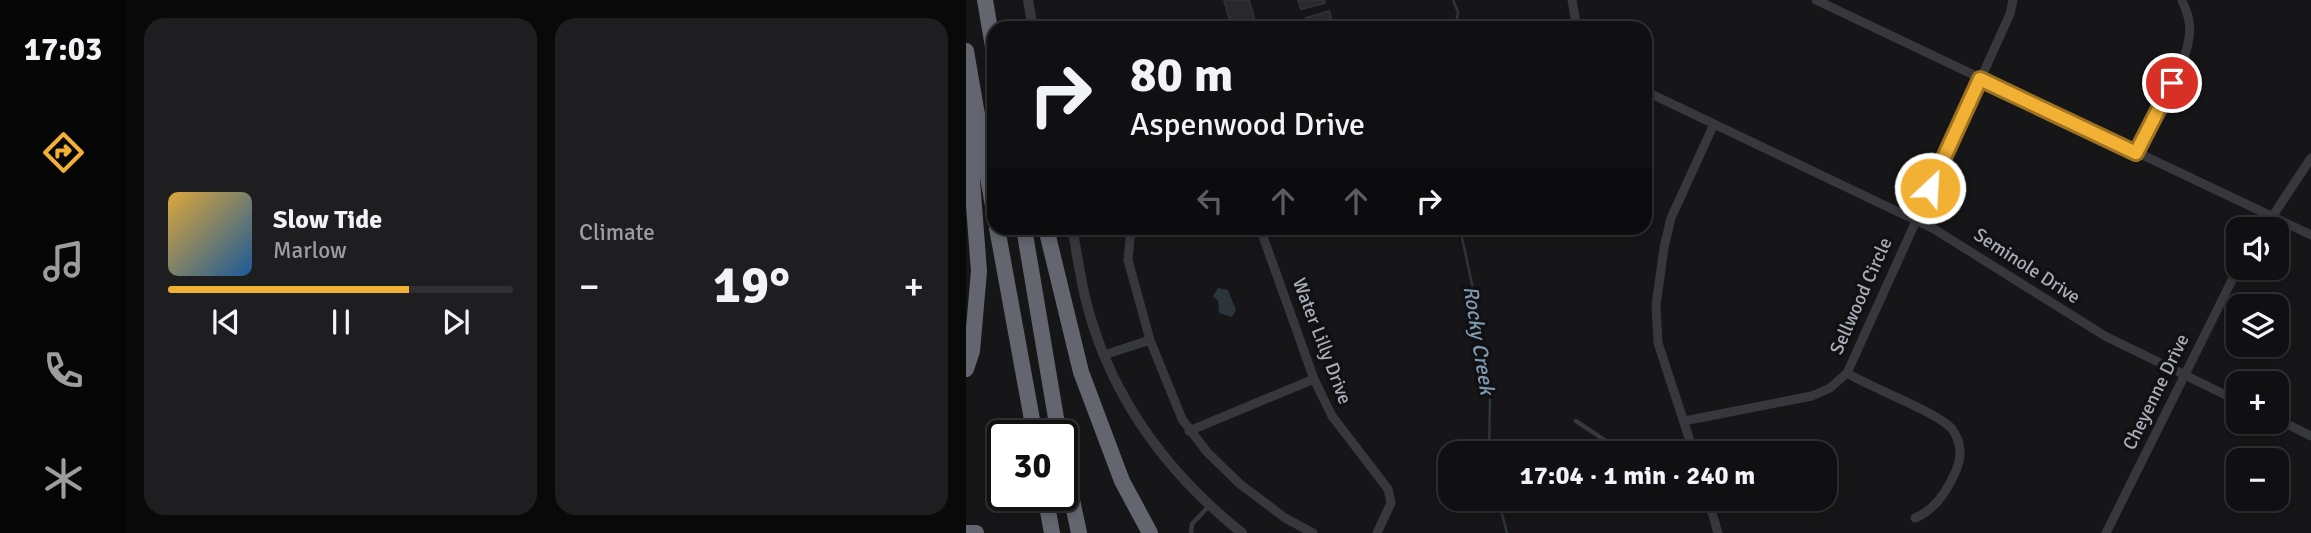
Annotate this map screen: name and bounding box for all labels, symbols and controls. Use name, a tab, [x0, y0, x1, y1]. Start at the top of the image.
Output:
text: 17:03	[24, 30, 102, 69]
text: 80 m	[1130, 45, 1233, 105]
icon: right	[1015, 49, 1106, 140]
pin	[2142, 53, 2202, 113]
icon: arrive	[2153, 64, 2191, 102]
text: Aspenwood Drive	[1130, 105, 1365, 144]
icon: directions	[39, 128, 88, 177]
position arrow	[1893, 151, 1967, 225]
icon: left	[1191, 182, 1229, 220]
icon: ahead	[1264, 182, 1302, 220]
icon: ahead	[1337, 182, 1375, 220]
icon: right	[1410, 182, 1448, 220]
text: Slow Tide	[273, 204, 382, 236]
map controls	[2226, 217, 2289, 511]
button: sound	[2226, 217, 2289, 280]
text: Climate	[579, 218, 655, 247]
street label: Seminole Drive	[1969, 223, 2085, 309]
street label: Sellwood Circle	[1825, 234, 1897, 358]
text: Marlow	[273, 236, 347, 265]
icon: music	[39, 237, 88, 286]
text: 19°	[713, 253, 790, 317]
text: −	[579, 263, 600, 310]
text: +	[903, 263, 924, 310]
street label: Water Lilly Drive	[1287, 275, 1357, 407]
water label: Rocky Creek	[1458, 284, 1501, 399]
button: layers	[2226, 294, 2289, 357]
icon: previous	[207, 303, 245, 341]
icon: pause	[322, 303, 360, 341]
icon: next	[437, 303, 475, 341]
street label: Cheyenne Drive	[2118, 330, 2194, 454]
icon: phone	[39, 346, 88, 395]
button: +	[2226, 371, 2289, 434]
speed limit sign: 30	[987, 420, 1078, 511]
button: −	[2226, 448, 2289, 511]
icon: climate	[39, 454, 88, 503]
text: 17:04 · 1 min · 240 m	[1520, 460, 1755, 492]

